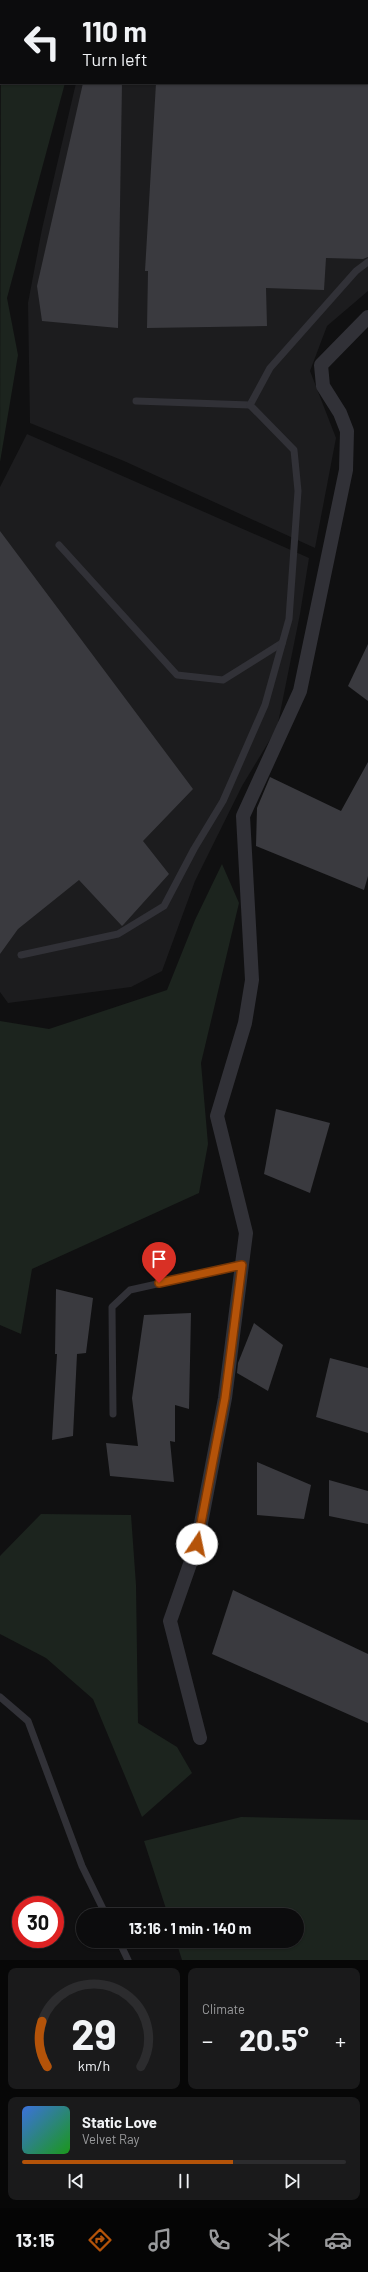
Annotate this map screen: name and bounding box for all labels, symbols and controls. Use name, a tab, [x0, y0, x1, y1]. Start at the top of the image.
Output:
text: 110 m	[82, 14, 147, 48]
icon: left	[16, 16, 68, 68]
text: Turn left	[82, 48, 148, 70]
pin	[142, 1242, 176, 1283]
icon: arrive	[148, 1248, 170, 1270]
position arrow	[176, 1523, 218, 1565]
speed limit sign: 30	[12, 1896, 64, 1948]
text: 13:16 · 1 min · 140 m	[129, 1919, 251, 1937]
text: Climate	[202, 2001, 245, 2017]
text: 29	[71, 2007, 117, 2057]
text: 20.5°	[239, 2021, 309, 2057]
text: −	[202, 2027, 213, 2053]
text: +	[335, 2027, 346, 2053]
text: km/h	[78, 2056, 110, 2073]
text: Static Love	[82, 2113, 157, 2131]
text: Velvet Ray	[82, 2131, 140, 2147]
icon: previous	[65, 2170, 87, 2192]
icon: pause	[173, 2170, 195, 2192]
icon: next	[281, 2170, 303, 2192]
icon: directions	[86, 2226, 114, 2254]
icon: music	[146, 2226, 174, 2254]
icon: phone	[205, 2226, 233, 2254]
icon: climate	[265, 2226, 293, 2254]
icon: car	[324, 2226, 352, 2254]
text: 13:15	[16, 2229, 54, 2251]

